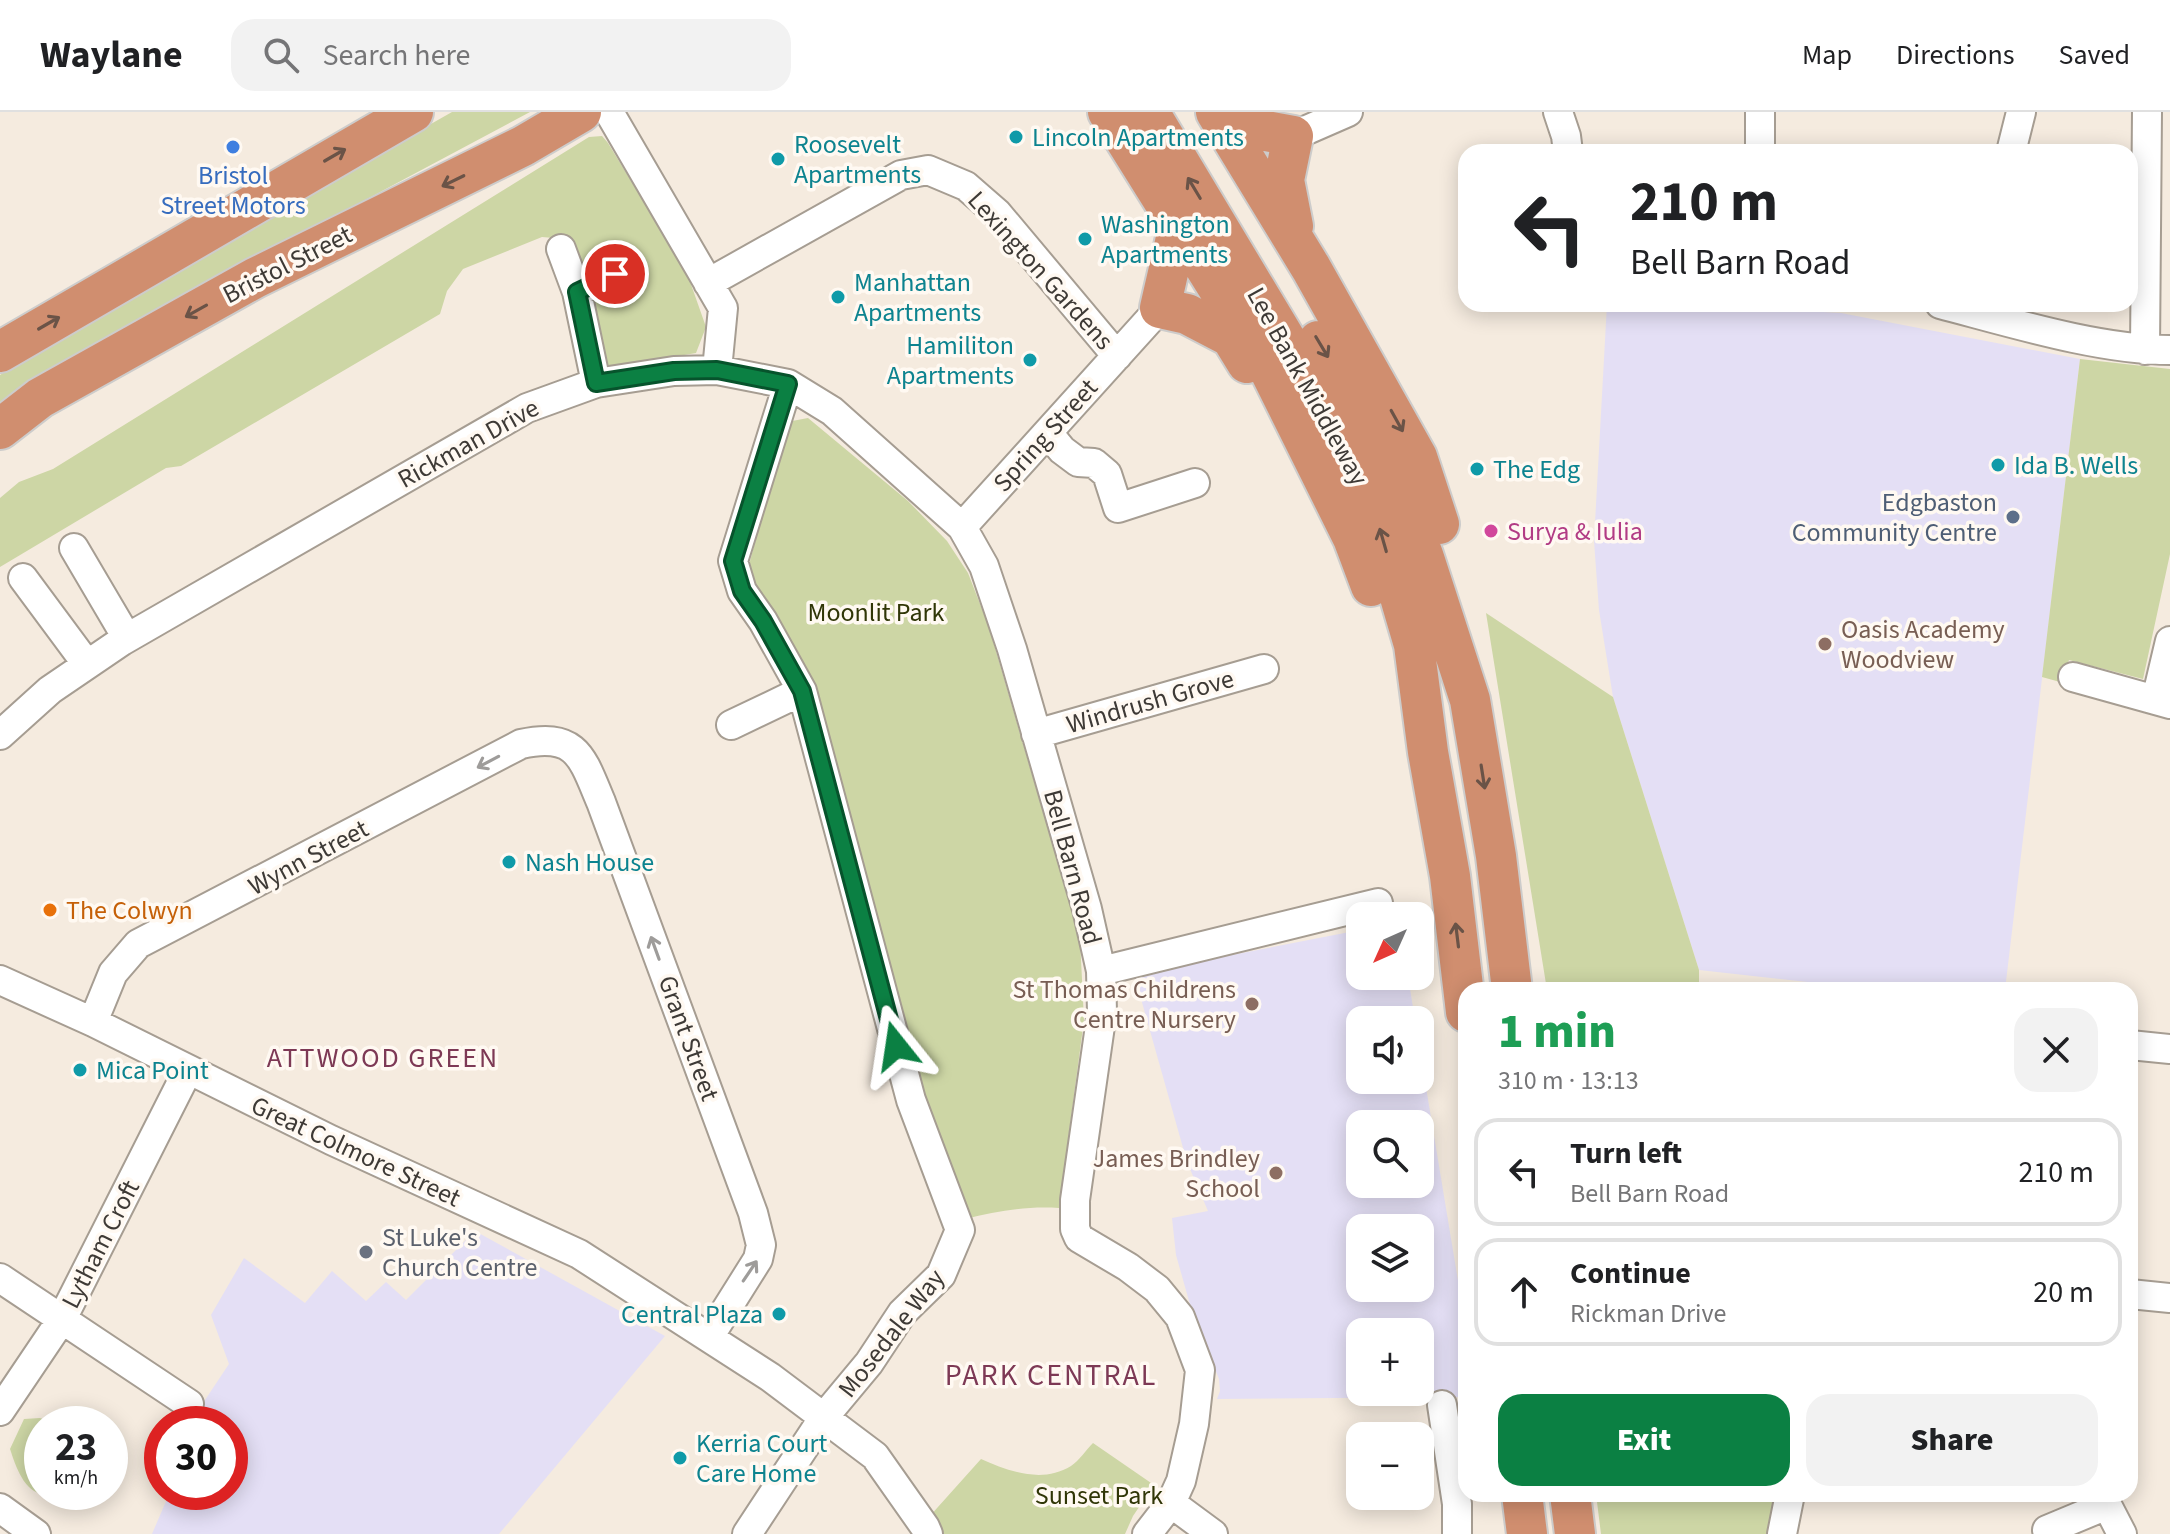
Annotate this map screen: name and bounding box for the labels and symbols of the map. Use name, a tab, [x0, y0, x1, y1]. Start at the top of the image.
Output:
place label: Lincoln Apartments	[1032, 119, 1244, 156]
place label: Roosevelt Apartments	[794, 126, 921, 193]
marker: Lincoln Apartments	[1007, 128, 1025, 146]
marker: Bristol Street Motors	[224, 138, 242, 156]
one-way arrow	[323, 147, 347, 162]
marker: Roosevelt Apartments	[769, 150, 787, 168]
place label: Bristol Street Motors	[160, 157, 306, 224]
one-way arrow	[442, 173, 466, 189]
one-way arrow	[1186, 177, 1202, 200]
street label: Lexington Gardens	[959, 183, 1122, 358]
place label: Washington Apartments	[1101, 206, 1230, 273]
street label: Bristol Street	[216, 216, 358, 313]
marker: Washington Apartments	[1076, 230, 1094, 248]
pin	[581, 240, 649, 308]
place label: Manhattan Apartments	[854, 264, 981, 331]
street label: Lee Bank Middleway	[1238, 280, 1377, 492]
marker: Manhattan Apartments	[829, 288, 847, 306]
one-way arrow	[185, 304, 209, 319]
one-way arrow	[37, 314, 60, 330]
place label: Hamiliton Apartments	[887, 327, 1014, 394]
one-way arrow	[1313, 335, 1330, 357]
marker: Hamiliton Apartments	[1021, 351, 1039, 369]
street label: Spring Street	[984, 370, 1107, 500]
street label: Rickman Drive	[391, 389, 546, 498]
one-way arrow	[1389, 409, 1405, 432]
place label: Ida B. Wells	[2014, 447, 2138, 484]
place label: The Edg	[1493, 451, 1580, 488]
marker: Ida B. Wells	[1989, 456, 2007, 474]
marker: The Edg	[1468, 460, 1486, 478]
place label: Edgbaston Community Centre	[1792, 484, 1997, 551]
marker: Edgbaston Community Centre	[2004, 508, 2022, 526]
place label: Surya & Iulia	[1507, 513, 1643, 550]
marker: Surya & Iulia	[1482, 522, 1500, 540]
one-way arrow	[1375, 527, 1390, 553]
park label: Moonlit Park	[808, 594, 945, 631]
place label: Oasis Academy Woodview	[1841, 611, 2005, 678]
marker: Oasis Academy Woodview	[1816, 635, 1834, 653]
street label: Windrush Grove	[1062, 660, 1238, 743]
one-way arrow	[477, 754, 501, 770]
one-way arrow	[1476, 764, 1491, 789]
street label: Bell Barn Road	[1034, 785, 1111, 949]
street label: Wynn Street	[242, 810, 375, 905]
place label: Nash House	[525, 844, 654, 881]
marker: Nash House	[500, 853, 518, 871]
place label: The Colwyn	[66, 892, 193, 929]
marker: The Colwyn	[41, 901, 59, 919]
north arrow	[1346, 902, 1434, 990]
one-way arrow	[1449, 922, 1464, 948]
one-way arrow	[647, 936, 661, 961]
street label: Grant Street	[649, 970, 728, 1106]
place label: St Thomas Childrens Centre Nursery	[1013, 971, 1236, 1038]
marker: St Thomas Childrens Centre Nursery	[1243, 995, 1261, 1013]
position arrow	[854, 1004, 938, 1088]
district label: ATTWOOD GREEN	[267, 1038, 499, 1078]
place label: Mica Point	[96, 1052, 209, 1089]
marker: Mica Point	[71, 1061, 89, 1079]
street label: Great Colmore Street	[245, 1087, 467, 1216]
place label: James Brindley School	[1093, 1140, 1260, 1207]
marker: James Brindley School	[1267, 1164, 1285, 1182]
street label: Lytham Croft	[52, 1173, 149, 1315]
place label: St Luke's Church Centre	[382, 1219, 538, 1286]
marker: St Luke's Church Centre	[357, 1243, 375, 1261]
one-way arrow	[742, 1260, 758, 1282]
street label: Mosedale Way	[829, 1261, 953, 1405]
place label: Central Plaza	[621, 1296, 763, 1333]
marker: Central Plaza	[770, 1305, 788, 1323]
district label: PARK CENTRAL	[945, 1354, 1157, 1397]
speed limit sign: 30	[144, 1406, 248, 1510]
place label: Kerria Court Care Home	[696, 1425, 828, 1492]
marker: Kerria Court Care Home	[671, 1449, 689, 1467]
park label: Sunset Park	[1035, 1477, 1163, 1514]

